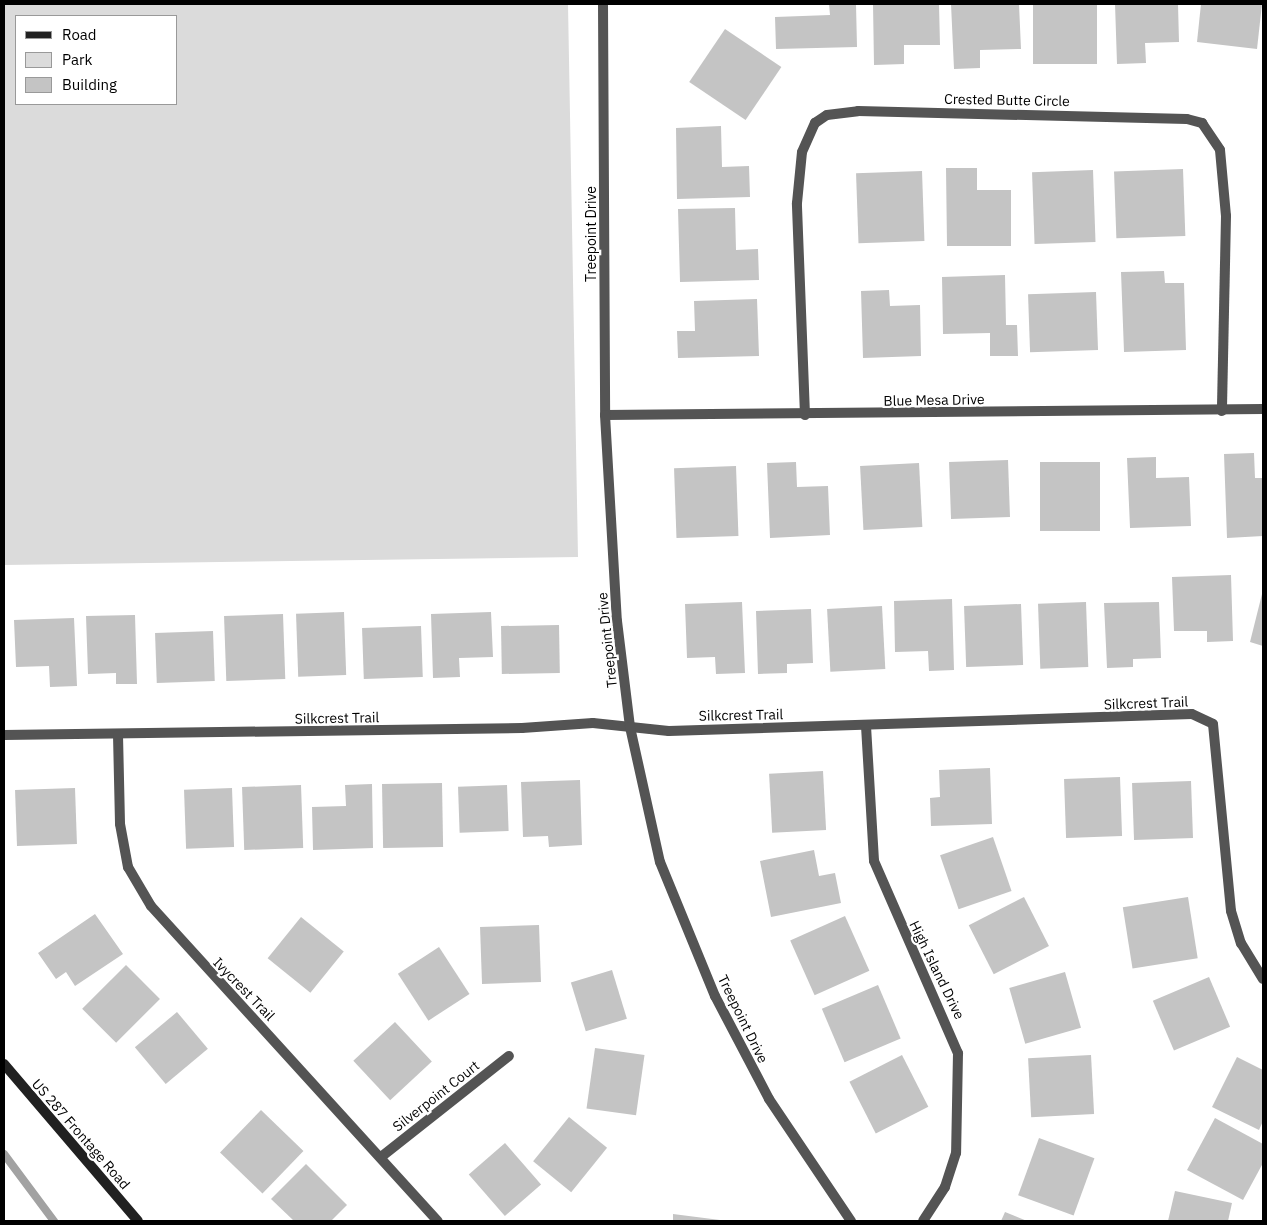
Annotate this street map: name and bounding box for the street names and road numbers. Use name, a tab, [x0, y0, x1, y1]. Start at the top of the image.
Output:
street label: Crested Butte Circle	[944, 91, 1070, 109]
street label: Treepoint Drive	[583, 186, 599, 282]
street label: Blue Mesa Drive	[883, 391, 985, 409]
street label: Treepoint Drive	[594, 591, 620, 689]
street label: Silkcrest Trail	[1103, 693, 1189, 713]
street label: Silkcrest Trail	[699, 706, 783, 724]
street label: Silkcrest Trail	[295, 709, 379, 727]
street label: High Island Drive	[906, 918, 968, 1022]
street label: Ivycrest Trail	[210, 954, 278, 1024]
street label: Treepoint Drive	[714, 972, 772, 1066]
street label: Silverpoint Court	[389, 1057, 483, 1135]
street label: US 287 Frontage Road	[29, 1075, 133, 1193]

